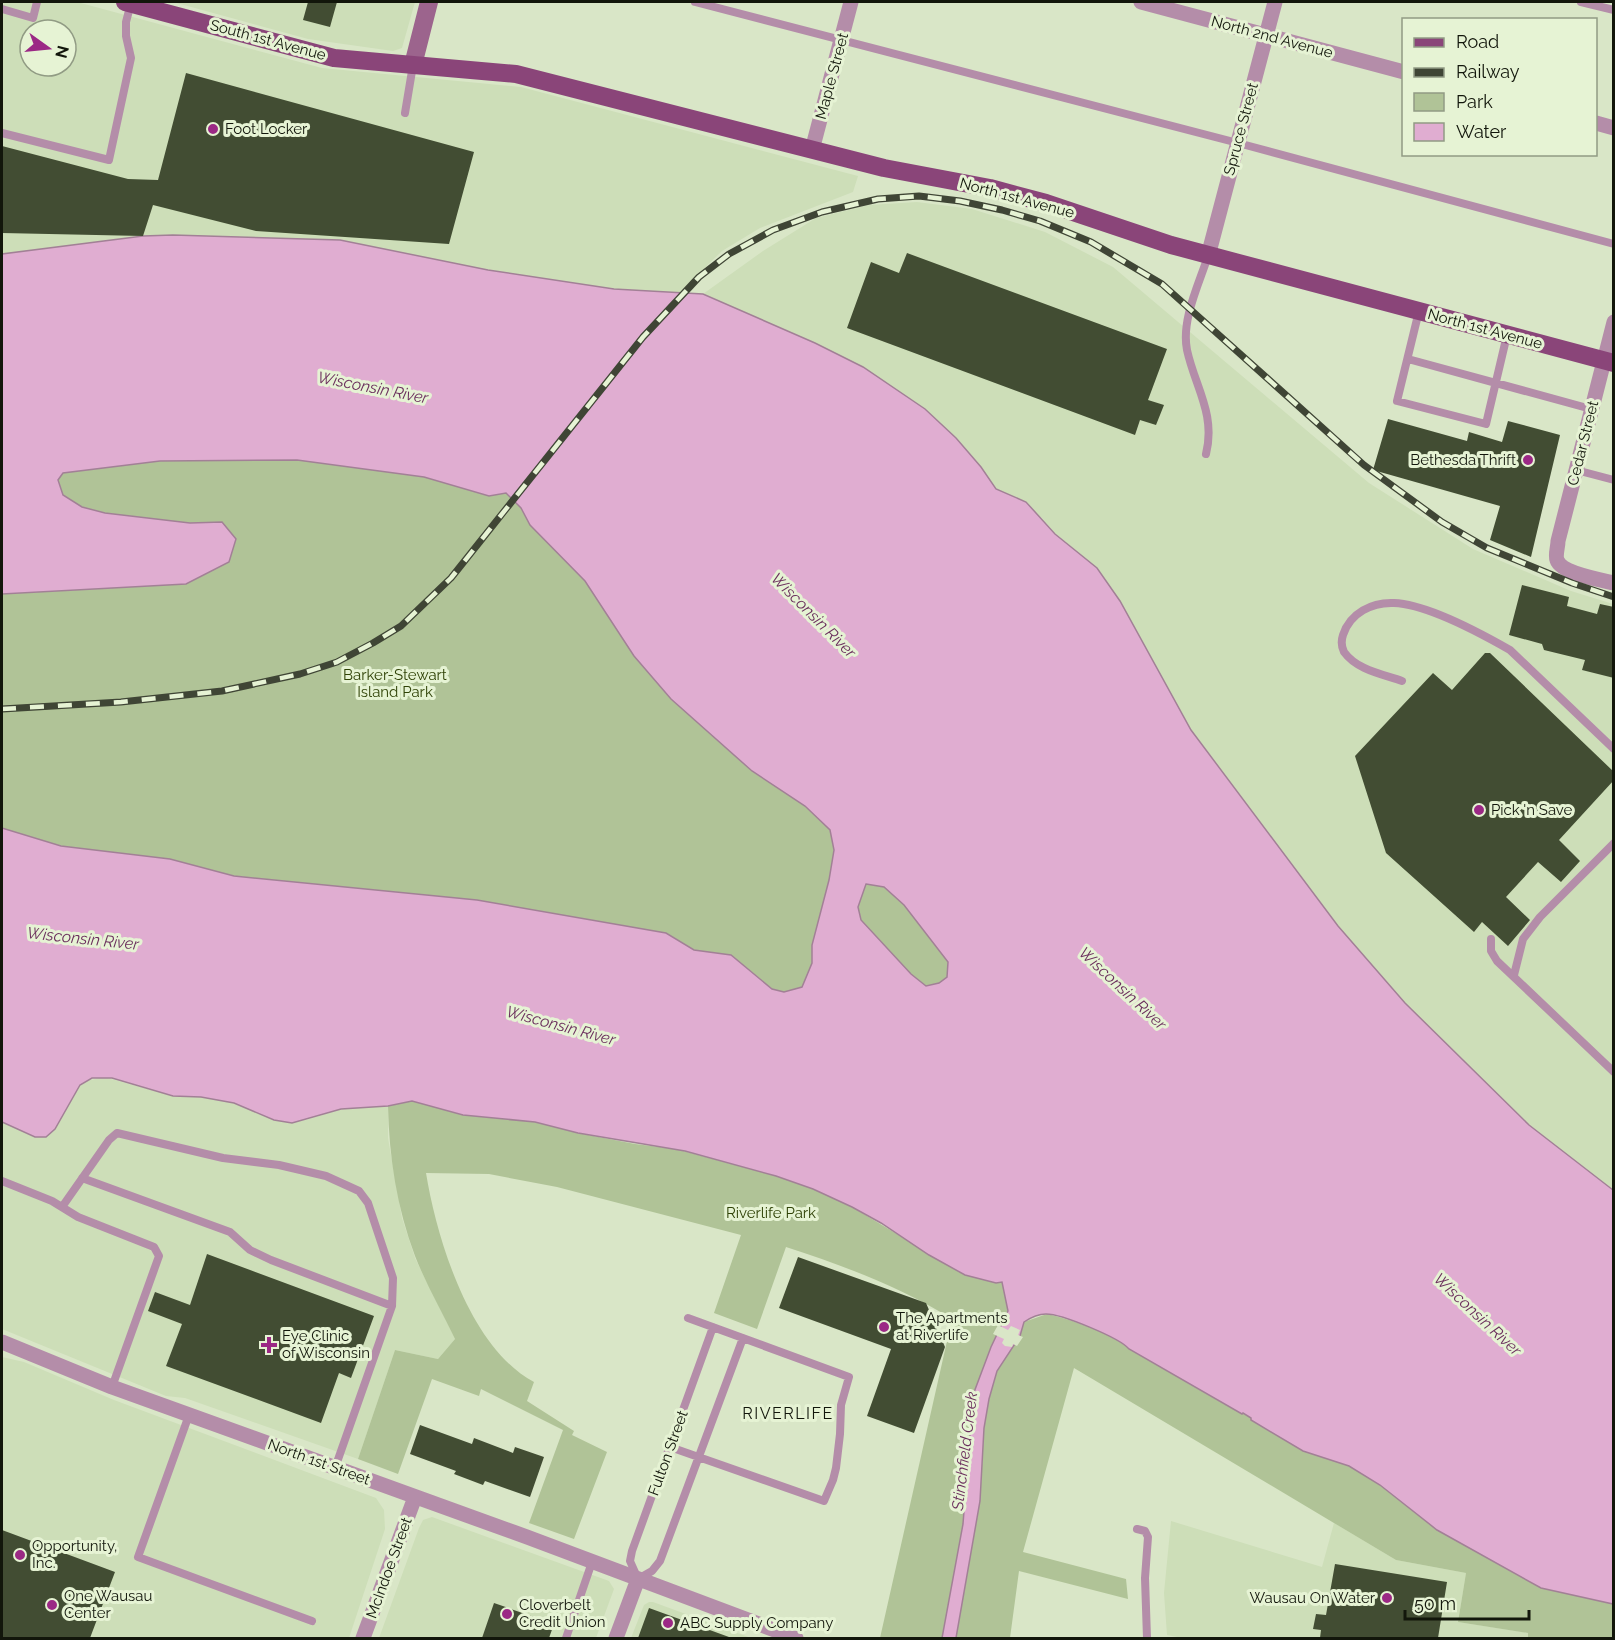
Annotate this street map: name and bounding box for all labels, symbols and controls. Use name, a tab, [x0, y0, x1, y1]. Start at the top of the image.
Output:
street label: North 2nd Avenue	[1209, 12, 1335, 62]
street label: South 1st Avenue	[208, 16, 328, 64]
north arrow	[18, 18, 78, 78]
legend	[1402, 18, 1597, 156]
street label: Maple Street	[812, 31, 852, 121]
text: Road	[1456, 31, 1499, 52]
text: N	[51, 43, 73, 60]
text: Railway	[1456, 61, 1520, 82]
street label: Spruce Street	[1220, 81, 1262, 177]
text: Park	[1456, 91, 1493, 112]
place label: Foot Locker	[225, 120, 308, 138]
text: Water	[1456, 121, 1507, 142]
marker: Foot Locker	[206, 122, 220, 136]
street label: North 1st Avenue	[958, 174, 1076, 222]
street label: North 1st Avenue	[1426, 305, 1544, 353]
water label: Wisconsin River	[316, 367, 430, 408]
street label: Cedar Street	[1564, 399, 1602, 487]
place label: Bethesda Thrift	[1410, 451, 1516, 469]
marker: Bethesda Thrift	[1521, 453, 1535, 467]
water label: Wisconsin River	[767, 569, 860, 662]
park label: Barker-Stewart Island Park	[343, 666, 447, 701]
place label: Pick 'n Save	[1491, 801, 1573, 819]
marker: Pick 'n Save	[1472, 803, 1486, 817]
water label: Wisconsin River	[26, 923, 140, 954]
water label: Wisconsin River	[1075, 943, 1171, 1034]
water label: Wisconsin River	[504, 1002, 618, 1049]
park label: Riverlife Park	[726, 1204, 816, 1222]
water label: Wisconsin River	[1430, 1269, 1526, 1360]
place label: The Apartments at Riverlife	[896, 1309, 1007, 1344]
marker: The Apartments at Riverlife	[877, 1320, 891, 1334]
place label: Eye Clinic of Wisconsin	[282, 1327, 370, 1362]
marker: Eye Clinic of Wisconsin	[260, 1336, 278, 1354]
water label: Stinchfield Creek	[948, 1390, 981, 1513]
district label: RIVERLIFE	[742, 1404, 834, 1423]
street label: Fulton Street	[644, 1408, 692, 1498]
street label: North 1st Street	[265, 1435, 373, 1489]
street label: McIndoe Street	[362, 1515, 416, 1621]
place label: Opportunity, Inc.	[32, 1537, 117, 1572]
marker: Opportunity, Inc.	[13, 1548, 27, 1562]
scale bar	[1405, 1583, 1530, 1621]
place label: One Wausau Center	[64, 1587, 152, 1622]
place label: Wausau On Water	[1250, 1589, 1376, 1607]
marker: Wausau On Water	[1380, 1591, 1394, 1605]
text: 50 m	[1414, 1593, 1456, 1614]
place label: Cloverbelt Credit Union	[519, 1596, 606, 1631]
marker: One Wausau Center	[45, 1598, 59, 1612]
marker: Cloverbelt Credit Union	[500, 1607, 514, 1621]
place label: ABC Supply Company	[680, 1614, 833, 1632]
marker: ABC Supply Company	[661, 1616, 675, 1630]

